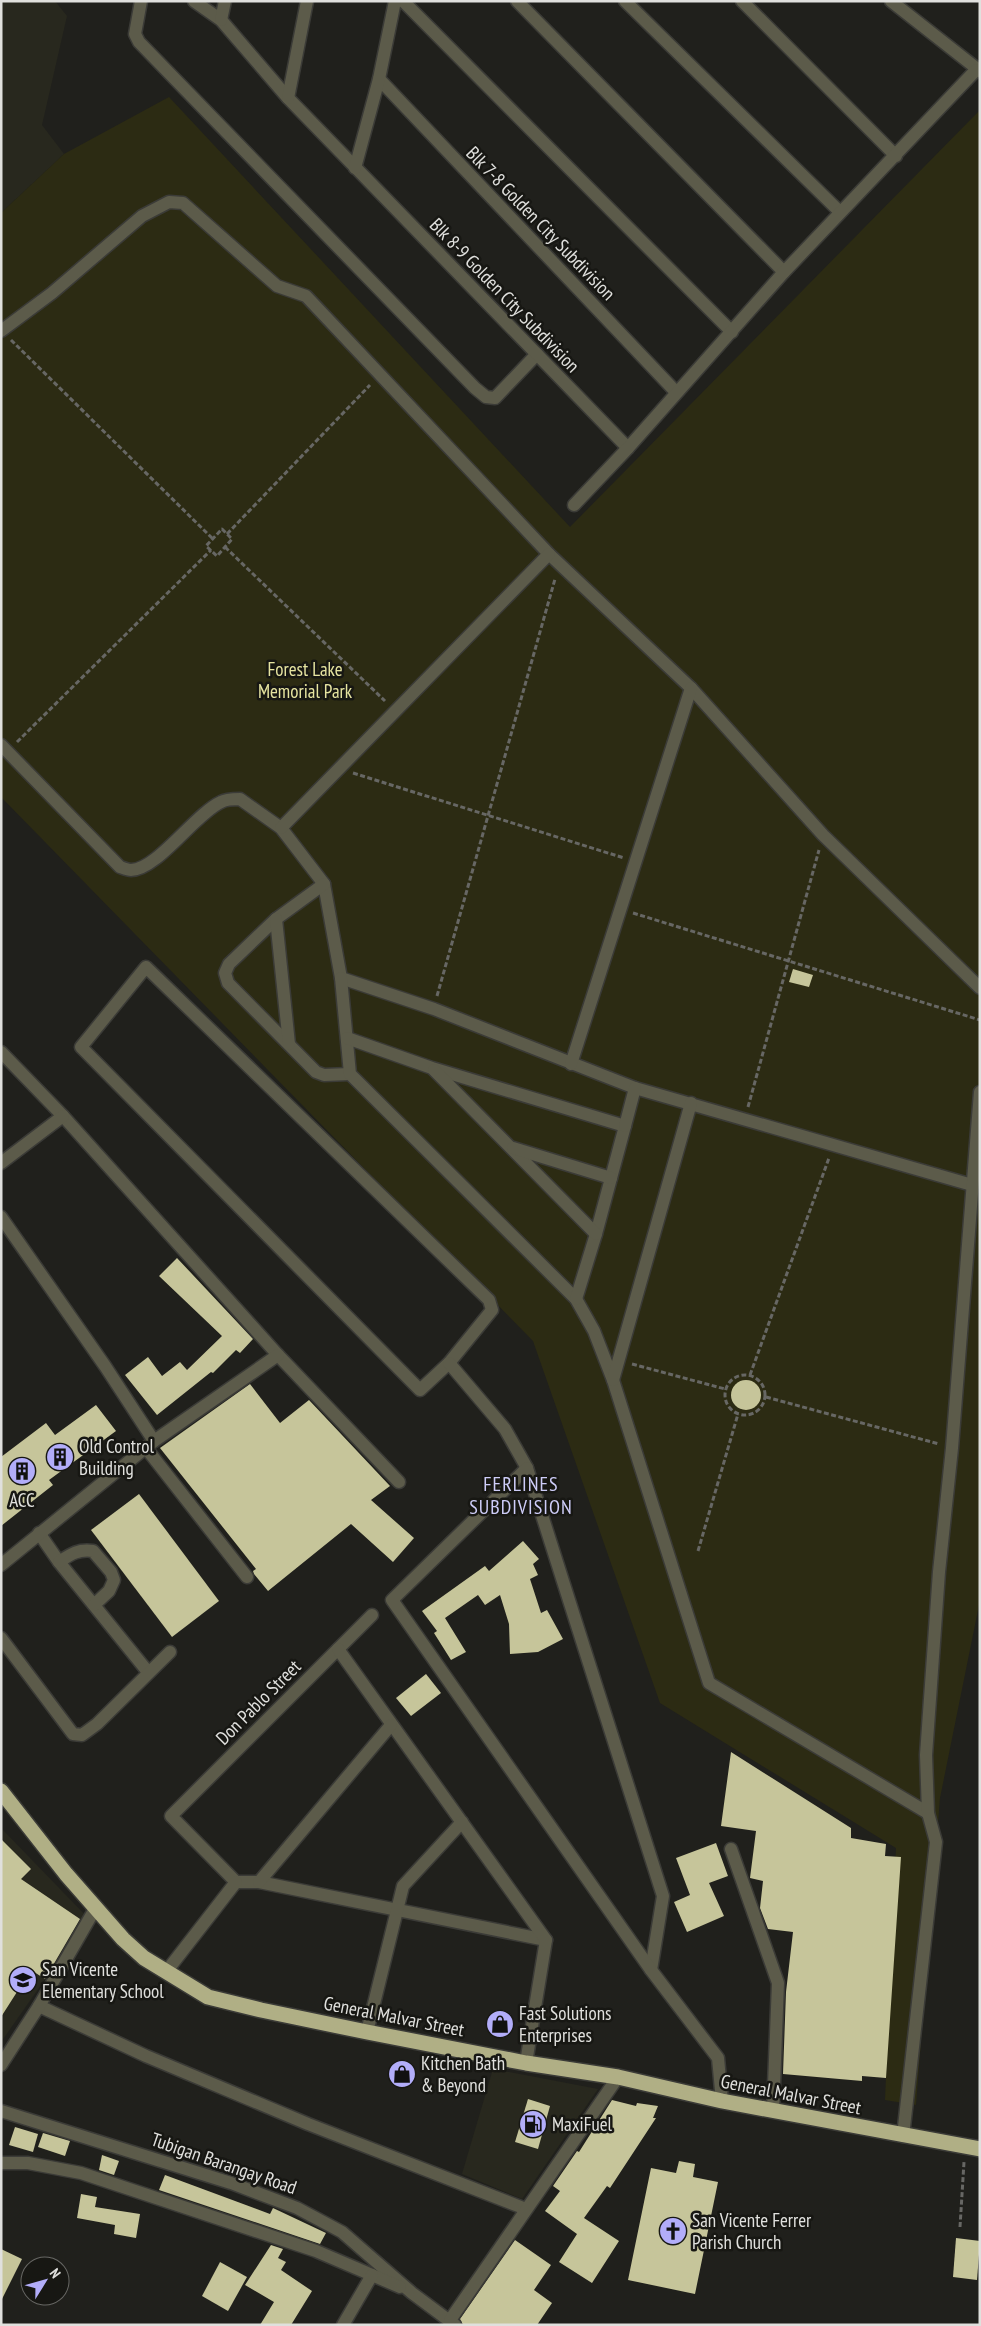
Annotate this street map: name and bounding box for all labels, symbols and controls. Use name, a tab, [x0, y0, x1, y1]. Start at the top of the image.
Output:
street label: Blk 7-8 Golden City Subdivision	[461, 141, 621, 305]
street label: Blk 8-9 Golden City Subdivision	[425, 213, 585, 377]
park label: Forest Lake Memorial Park	[258, 657, 353, 703]
place label: Old Control Building	[79, 1434, 154, 1480]
building icon: Old Control Building	[45, 1442, 75, 1472]
building icon: ACC	[7, 1456, 37, 1486]
district label: FERLINES SUBDIVISION	[469, 1471, 573, 1520]
place label: ACC	[9, 1488, 35, 1512]
street label: Don Pablo Street	[210, 1654, 306, 1750]
place label: San Vicente Elementary School	[42, 1957, 164, 2003]
school or university icon: San Vicente Elementary School	[8, 1965, 38, 1995]
street label: General Malvar Street	[322, 1991, 467, 2042]
place label: Fast Solutions Enterprises	[519, 2001, 611, 2047]
shop icon: Fast Solutions Enterprises	[485, 2009, 515, 2039]
place label: Kitchen Bath & Beyond	[421, 2051, 505, 2097]
shop icon: Kitchen Bath & Beyond	[387, 2059, 417, 2089]
street label: General Malvar Street	[719, 2069, 864, 2120]
fuel station icon: MaxiFuel	[518, 2109, 548, 2139]
place label: MaxiFuel	[552, 2112, 613, 2136]
street label: Tubigan Barangay Road	[148, 2127, 300, 2199]
place label: San Vicente Ferrer Parish Church	[692, 2208, 812, 2254]
church icon: San Vicente Ferrer Parish Church	[658, 2216, 688, 2246]
north arrow	[20, 2256, 70, 2306]
text: N	[46, 2265, 65, 2282]

